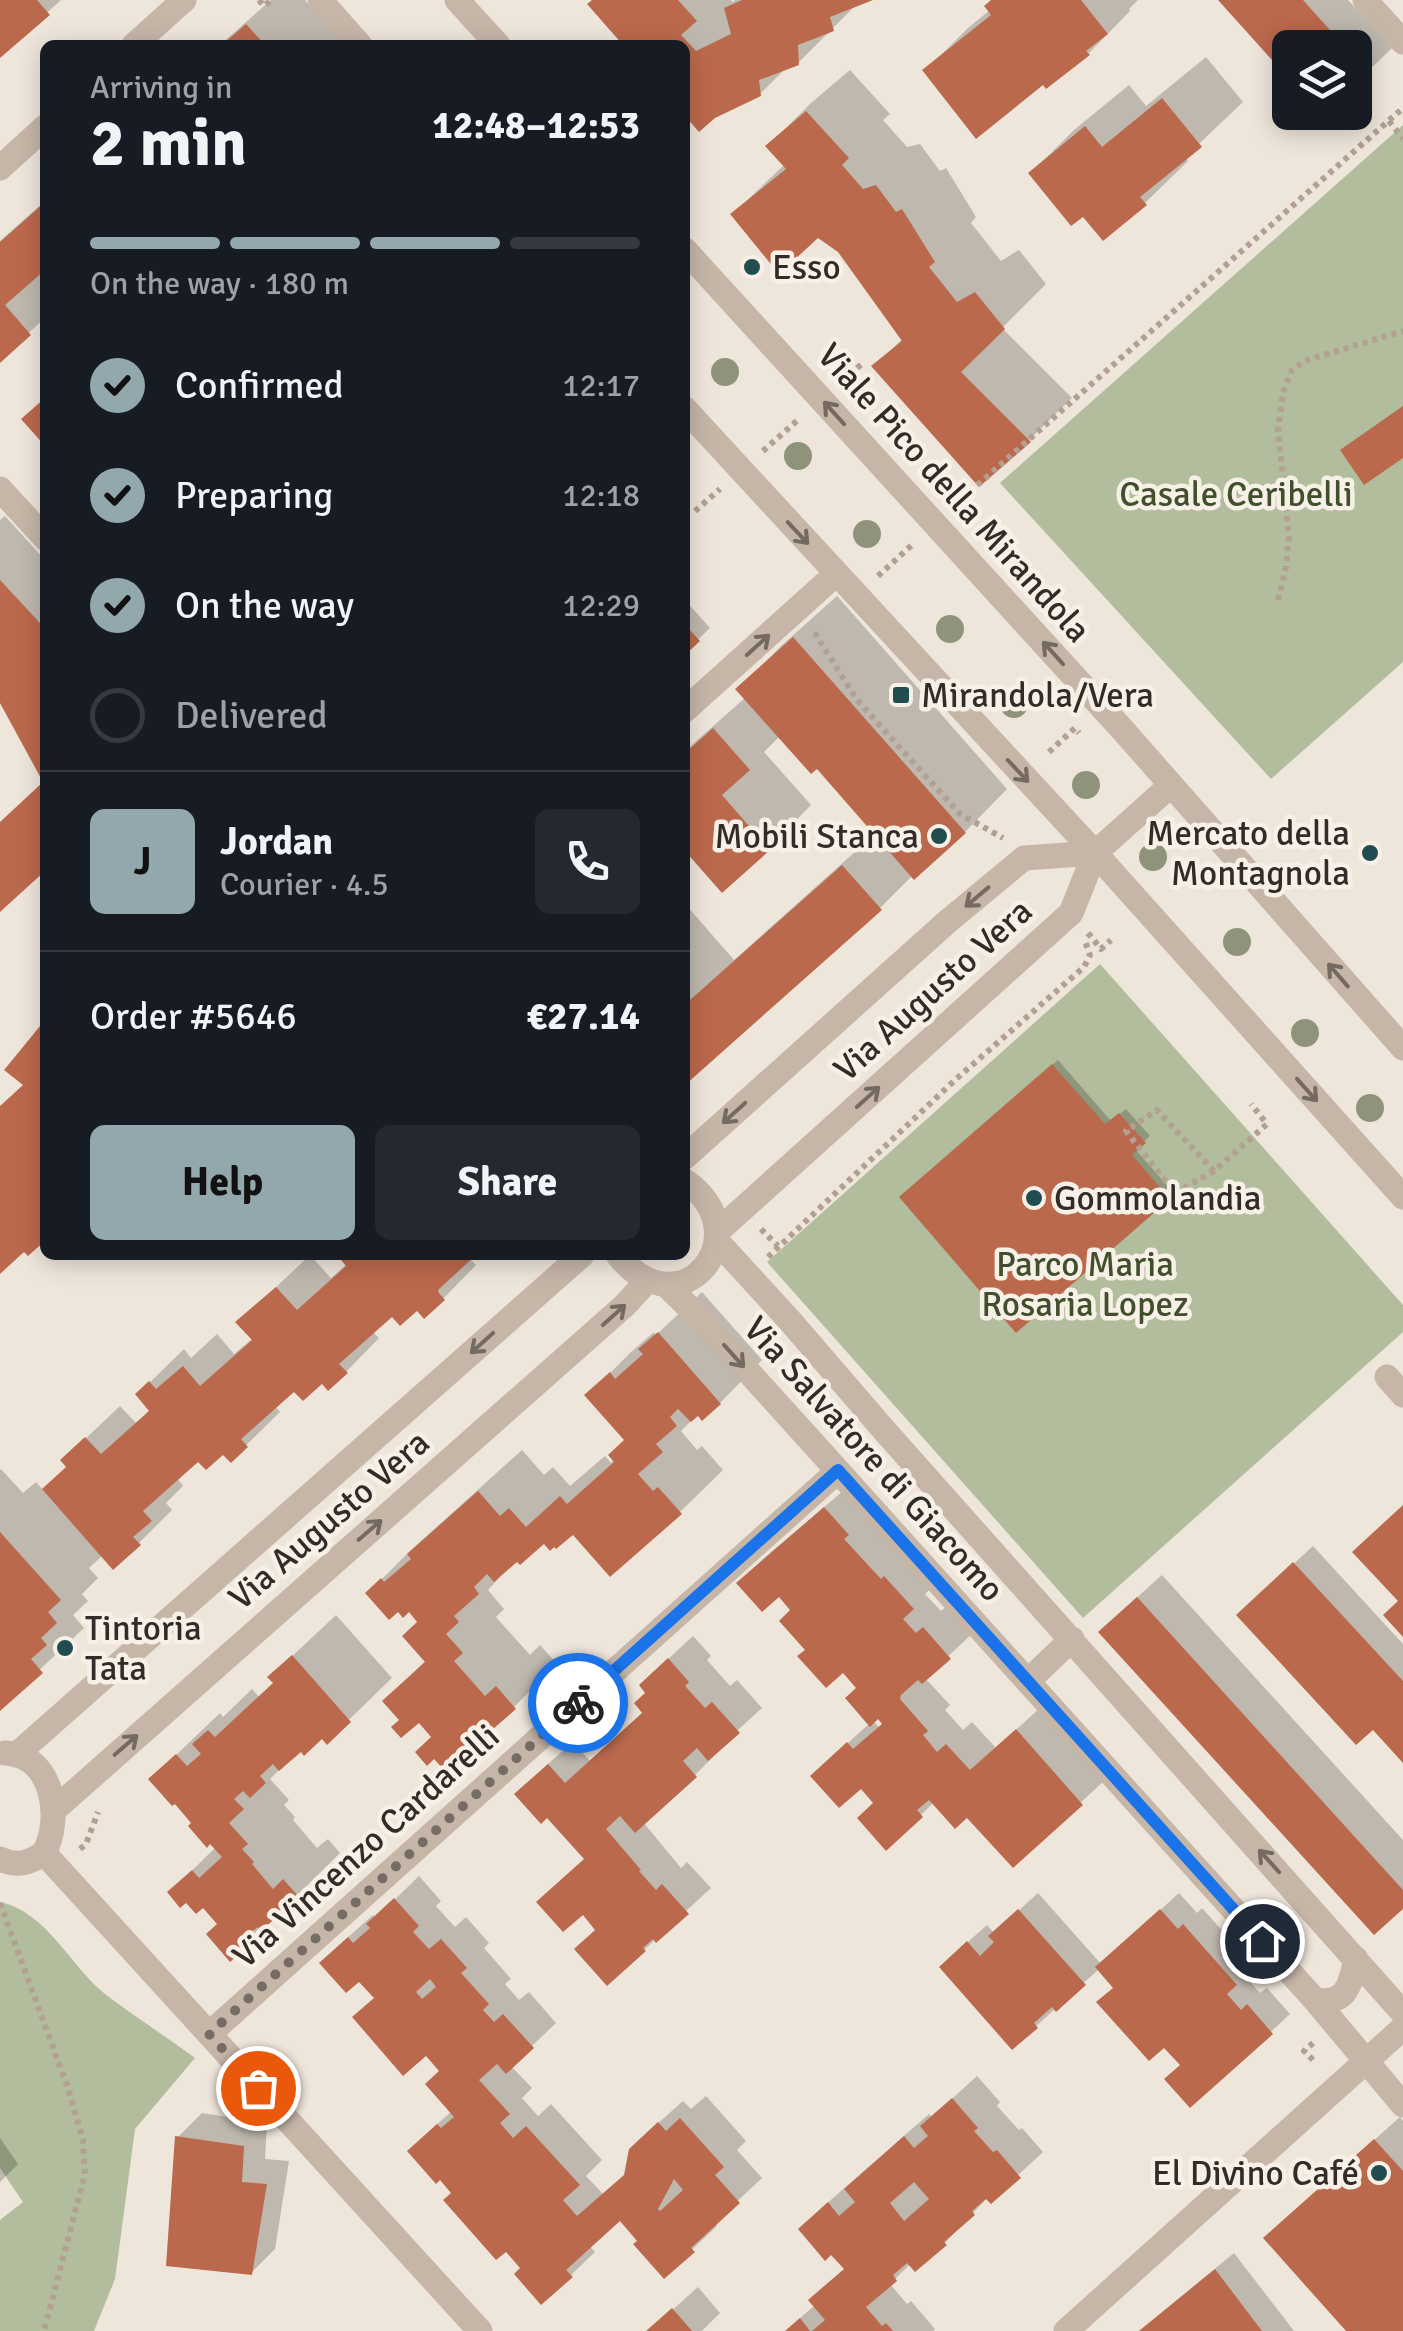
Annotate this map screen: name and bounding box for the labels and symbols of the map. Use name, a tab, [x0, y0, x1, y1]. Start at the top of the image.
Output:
place label: Esso	[772, 246, 841, 289]
marker: Esso	[741, 256, 763, 278]
street label: Viale Pico della Mirandola	[808, 335, 1100, 651]
one-way arrow	[823, 401, 846, 426]
park label: Casale Ceribelli	[1119, 473, 1353, 516]
one-way arrow	[786, 520, 810, 544]
one-way arrow	[745, 634, 770, 657]
one-way arrow	[1042, 641, 1065, 666]
place label: Mirandola/Vera	[921, 674, 1154, 717]
marker: Mirandola/Vera	[890, 684, 912, 706]
one-way arrow	[1006, 759, 1030, 783]
place label: Mercato della Montagnola	[1146, 812, 1350, 895]
place label: Mobili Stanca	[715, 815, 919, 858]
marker: Mobili Stanca	[928, 825, 950, 847]
marker: Mercato della Montagnola	[1359, 842, 1381, 864]
one-way arrow	[965, 885, 990, 908]
street label: Via Augusto Vera	[825, 890, 1041, 1090]
one-way arrow	[1327, 963, 1350, 988]
one-way arrow	[1295, 1077, 1318, 1102]
one-way arrow	[855, 1085, 880, 1108]
one-way arrow	[722, 1101, 747, 1124]
place label: Gommolandia	[1054, 1177, 1262, 1220]
marker: Gommolandia	[1023, 1187, 1045, 1209]
park label: Parco Maria Rosaria Lopez	[981, 1243, 1189, 1326]
one-way arrow	[601, 1303, 626, 1326]
street label: Via Salvatore di Giacomo	[735, 1308, 1013, 1610]
one-way arrow	[470, 1331, 495, 1354]
one-way arrow	[722, 1343, 745, 1368]
street label: Via Augusto Vera	[220, 1421, 438, 1619]
one-way arrow	[357, 1518, 382, 1541]
place label: Tintoria Tata	[85, 1607, 202, 1690]
marker: Tintoria Tata	[54, 1637, 76, 1659]
courier	[528, 1653, 628, 1753]
street label: Via Vincenzo Cardarelli	[224, 1715, 508, 1977]
one-way arrow	[113, 1734, 139, 1756]
one-way arrow	[1258, 1849, 1281, 1874]
pin	[1220, 1899, 1305, 1984]
pin	[216, 2046, 301, 2131]
place label: El Divino Café	[1152, 2152, 1359, 2195]
marker: El Divino Café	[1368, 2162, 1390, 2184]

